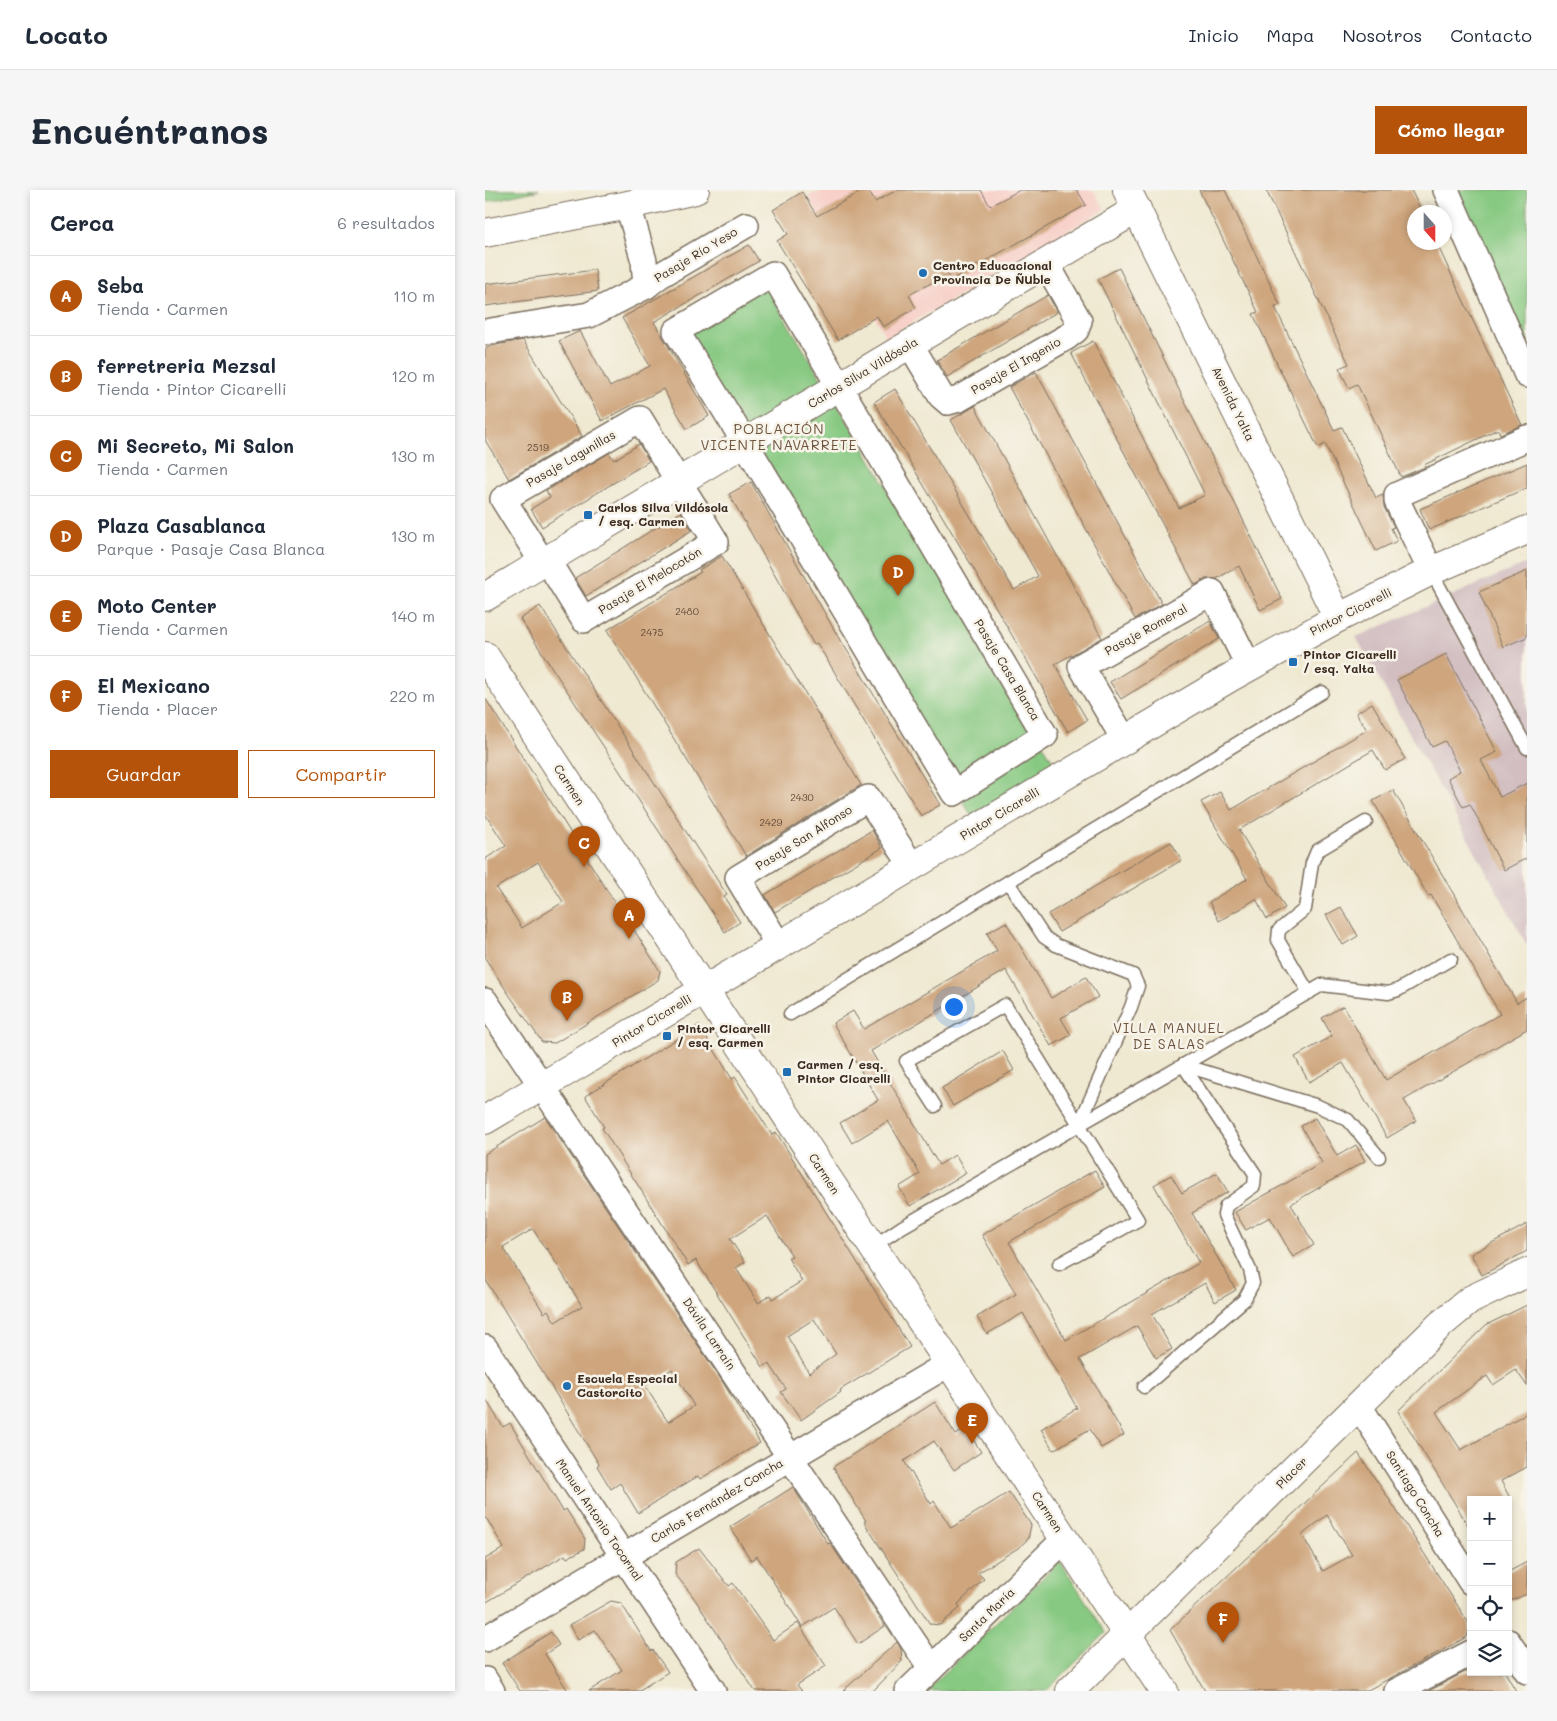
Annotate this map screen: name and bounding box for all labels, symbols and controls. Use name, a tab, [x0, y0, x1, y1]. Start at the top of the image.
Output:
text: Locato	[25, 19, 108, 50]
text: Inicio	[1188, 23, 1239, 47]
text: Mapa	[1267, 23, 1314, 47]
text: Nosotros	[1342, 23, 1422, 47]
text: Contacto	[1450, 23, 1532, 47]
button: Cómo llegar	[1375, 106, 1527, 154]
text: Encuéntranos	[30, 107, 269, 153]
north arrow	[1407, 205, 1452, 250]
text: Cerca	[50, 209, 115, 236]
text: 6 resultados	[337, 212, 435, 233]
street label: Pasaje Río Yeso	[651, 223, 740, 285]
place label: Centro Educacional Provincia De ÑUble	[933, 257, 1052, 287]
marker: Centro Educacional Provincia De ÑUble	[917, 267, 929, 279]
text: Seba	[97, 273, 144, 298]
text: A	[60, 285, 72, 306]
text: 110 m	[393, 285, 435, 306]
text: Tienda · Carmen	[97, 298, 228, 319]
street label: Carlos Silva Vildósola	[805, 333, 920, 411]
street label: Pasaje El Ingenio	[968, 333, 1063, 397]
text: ferretreria Mezsal	[97, 353, 276, 378]
street label: Avenida Yalta	[1209, 364, 1259, 444]
text: B	[61, 365, 71, 386]
text: 120 m	[391, 365, 435, 386]
text: Tienda · Pintor Cicarelli	[97, 378, 287, 399]
district label: POBLACIÓN VICENTE NAVARRETE	[700, 419, 858, 454]
street label: Pasaje Lagunillas	[523, 426, 618, 490]
text: Mi Secreto, Mi Salon	[97, 433, 294, 458]
house number: 2519	[527, 440, 549, 454]
text: C	[60, 445, 72, 466]
text: 130 m	[391, 445, 435, 466]
text: Tienda · Carmen	[97, 458, 228, 479]
place label: Carlos Silva Vildósola / esq. Carmen	[598, 499, 728, 529]
marker: Carlos Silva Vildósola / esq. Carmen	[582, 509, 594, 521]
text: Plaza Casablanca	[97, 513, 266, 538]
text: D	[60, 525, 72, 546]
text: 130 m	[391, 525, 435, 546]
text: Parque · Pasaje Casa Blanca	[97, 538, 325, 559]
street label: Pasaje El Melocotón	[595, 543, 704, 617]
pin: D	[882, 555, 914, 596]
street label: Pintor Cicarelli	[1307, 584, 1394, 639]
text: Moto Center	[97, 593, 217, 618]
street label: Pasaje Romeral	[1102, 600, 1190, 658]
house number: 2480	[675, 604, 699, 618]
text: E	[61, 605, 71, 626]
text: 140 m	[391, 605, 435, 626]
street label: Pasaje Casa Blanca	[971, 616, 1045, 723]
text: Tienda · Carmen	[97, 618, 228, 639]
house number: 2475	[641, 625, 664, 639]
place label: Pintor Cicarelli / esq. Yalta	[1303, 646, 1397, 676]
marker: Pintor Cicarelli / esq. Yalta	[1287, 656, 1299, 668]
text: El Mexicano	[97, 673, 210, 698]
text: F	[61, 685, 71, 706]
text: 220 m	[389, 685, 435, 706]
text: Tienda · Placer	[97, 698, 218, 719]
button: Guardar	[50, 750, 238, 798]
button: Compartir	[248, 750, 435, 798]
street label: Carmen	[551, 761, 589, 808]
street label: Pintor Cicarelli	[957, 783, 1042, 843]
house number: 2430	[790, 790, 814, 804]
street label: Pasaje San Alfonso	[752, 801, 855, 873]
house number: 2429	[760, 815, 783, 829]
pin: C	[568, 826, 600, 867]
pin: A	[613, 898, 645, 939]
pin: B	[551, 980, 583, 1021]
street label: Pintor Cicarelli	[609, 990, 694, 1050]
your location	[941, 994, 967, 1020]
district label: VILLA MANUEL DE SALAS	[1113, 1018, 1225, 1053]
place label: Pintor Cicarelli / esq. Carmen	[677, 1020, 771, 1050]
marker: Pintor Cicarelli / esq. Carmen	[661, 1030, 673, 1042]
place label: Carmen / esq. Pintor Cicarelli	[797, 1056, 891, 1086]
marker: Carmen / esq. Pintor Cicarelli	[781, 1066, 793, 1078]
street label: Carmen	[806, 1150, 844, 1197]
street label: Dávila Larraín	[680, 1294, 740, 1373]
place label: Escuela Especial Castorcito	[577, 1370, 677, 1400]
marker: Escuela Especial Castorcito	[561, 1380, 573, 1392]
pin: E	[956, 1403, 988, 1444]
street label: Santiago Concha	[1383, 1447, 1449, 1540]
street label: Placer	[1272, 1453, 1311, 1492]
street label: Carlos Fernández Concha	[647, 1454, 786, 1546]
street label: Manuel Antonio Tocornal	[553, 1455, 647, 1584]
street label: Carmen	[1029, 1488, 1067, 1535]
map controls	[1467, 1496, 1512, 1676]
button: +	[1467, 1496, 1512, 1541]
button: −	[1467, 1541, 1512, 1586]
street label: Santa María	[955, 1584, 1018, 1645]
button: locate	[1467, 1586, 1512, 1631]
pin: F	[1207, 1602, 1239, 1643]
button: layers	[1467, 1631, 1512, 1676]

